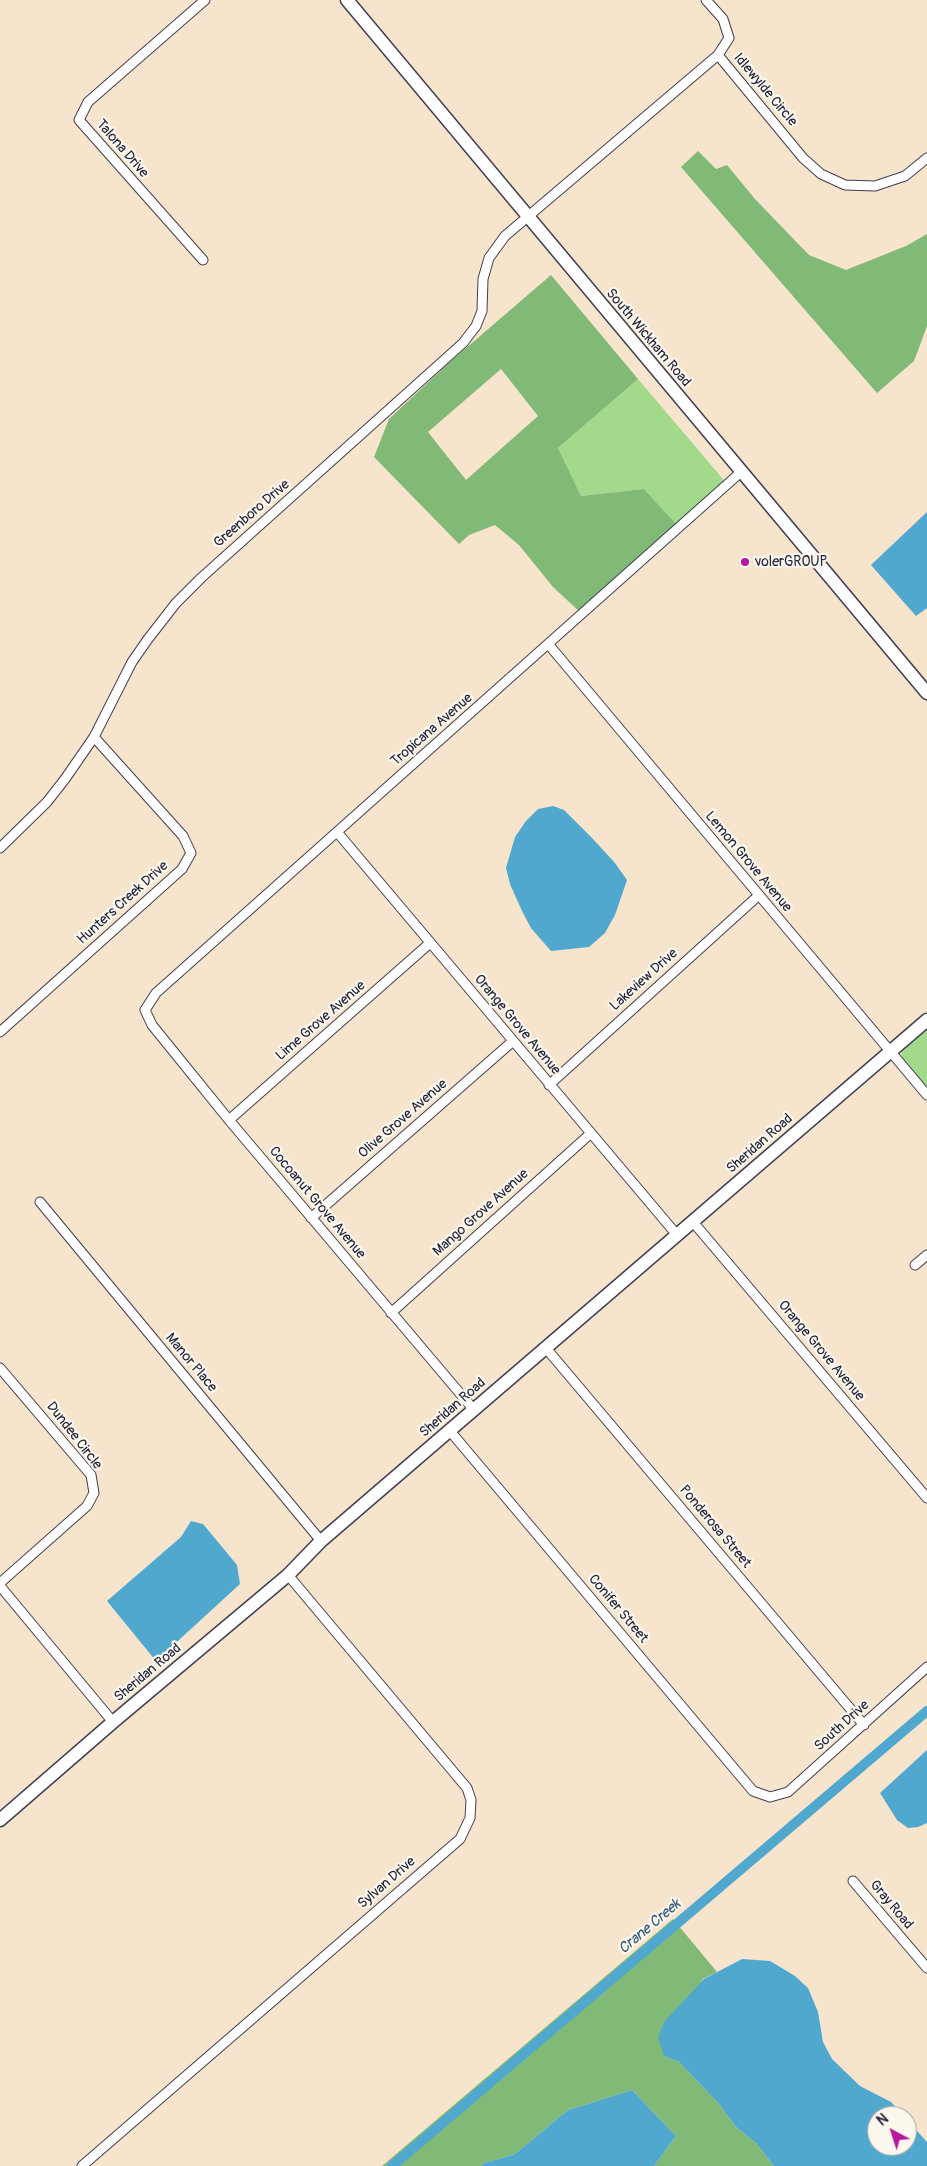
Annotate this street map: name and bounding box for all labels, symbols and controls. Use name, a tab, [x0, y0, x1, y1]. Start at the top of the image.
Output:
street label: Idlewylde Circle	[730, 50, 800, 130]
street label: Talona Drive	[92, 117, 152, 181]
street label: South Wickham Road	[602, 286, 694, 390]
street label: Greenboro Drive	[211, 476, 293, 552]
place label: volerGROUP	[755, 554, 827, 570]
marker: volerGROUP	[739, 556, 751, 568]
street label: Tropicana Avenue	[388, 690, 476, 770]
street label: Lemon Grove Avenue	[701, 808, 795, 916]
street label: Hunters Creek Drive	[74, 858, 172, 948]
street label: Lakeview Drive	[607, 945, 681, 1015]
street label: Orange Grove Avenue	[470, 971, 564, 1079]
street label: Lime Grove Avenue	[273, 978, 369, 1064]
street label: Olive Grove Avenue	[355, 1076, 451, 1162]
street label: Sheridan Road	[724, 1111, 796, 1177]
street label: Cocoanut Grove Avenue	[265, 1143, 369, 1263]
street label: Mango Grove Avenue	[430, 1166, 532, 1260]
street label: Orange Grove Avenue	[774, 1297, 868, 1405]
street label: Manor Place	[162, 1330, 220, 1396]
street label: Sheridan Road	[417, 1375, 489, 1441]
street label: Dundee Circle	[43, 1399, 105, 1473]
street label: Ponderosa Street	[675, 1482, 755, 1572]
street label: Conifer Street	[585, 1571, 651, 1647]
street label: Sheridan Road	[111, 1640, 185, 1706]
street label: South Drive	[811, 1697, 873, 1755]
street label: Sylvan Drive	[355, 1853, 419, 1913]
street label: Gray Road	[866, 1877, 916, 1933]
water label: Crane Creek	[615, 1896, 685, 1958]
north arrow	[867, 2106, 917, 2156]
text: N	[874, 2110, 892, 2129]

